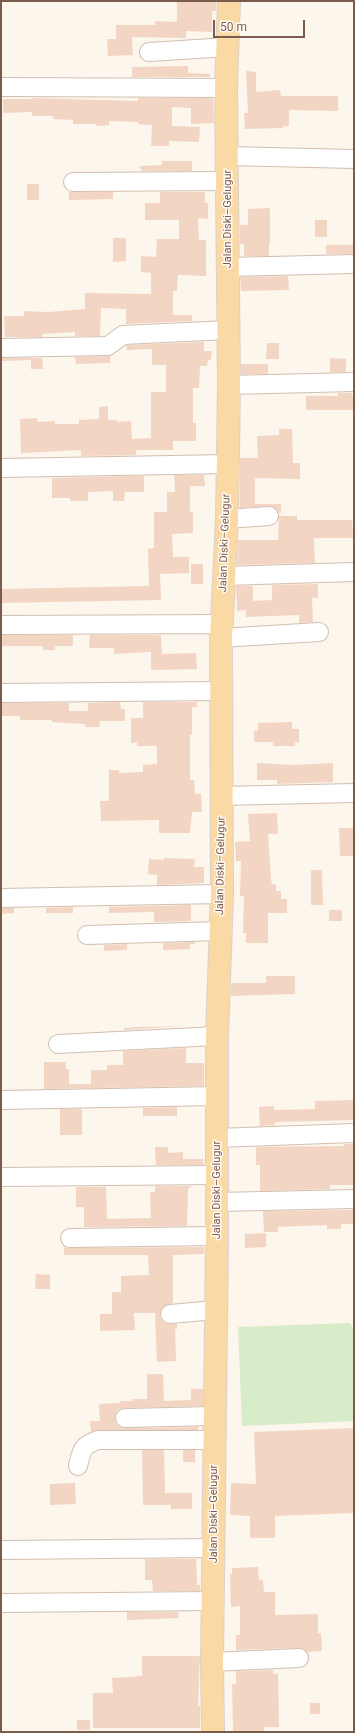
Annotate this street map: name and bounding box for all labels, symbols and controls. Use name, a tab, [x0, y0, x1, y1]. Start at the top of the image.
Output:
scale bar	[215, 12, 307, 38]
text: 50 m	[220, 20, 247, 34]
street label: Jalan Diski–Gelugur	[221, 170, 235, 268]
street label: Jalan Diski–Gelugur	[217, 494, 233, 592]
street label: Jalan Diski–Gelugur	[214, 817, 228, 915]
street label: Jalan Diski–Gelugur	[210, 1141, 224, 1239]
street label: Jalan Diski–Gelugur	[207, 1465, 221, 1563]

